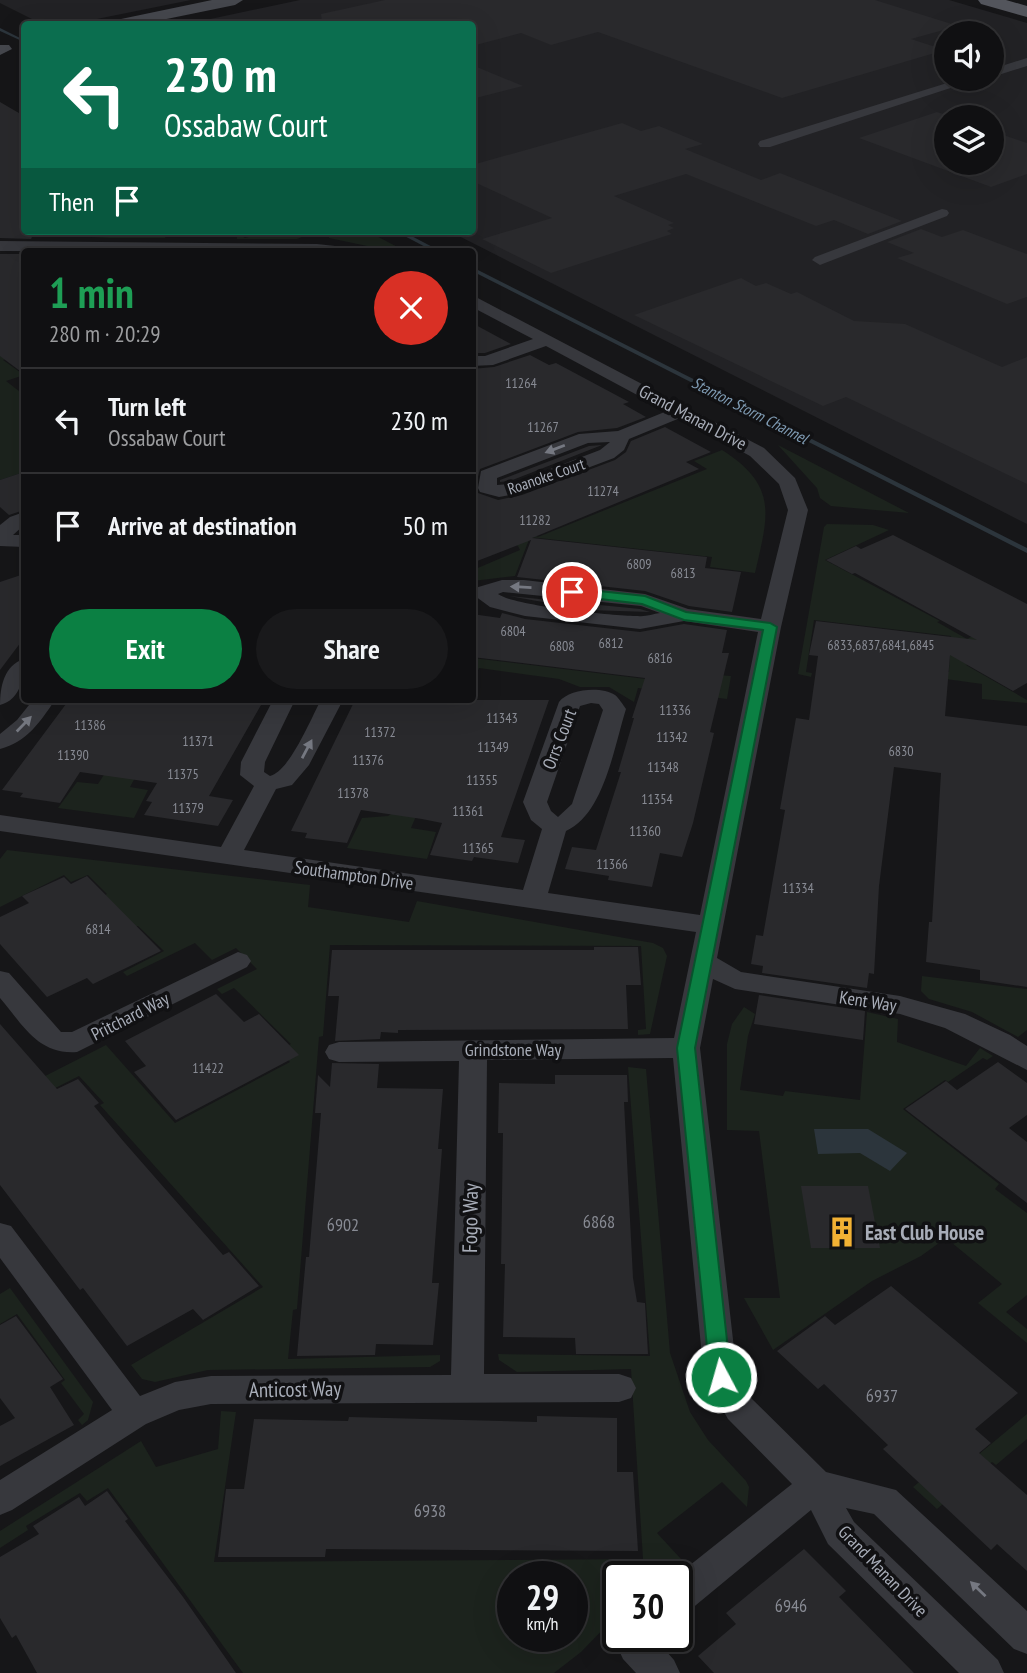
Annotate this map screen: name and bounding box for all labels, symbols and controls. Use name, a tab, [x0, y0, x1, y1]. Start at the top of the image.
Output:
map controls	[934, 21, 1004, 175]
button: sound	[934, 21, 1004, 91]
text: 230 m	[164, 42, 277, 106]
icon: left	[49, 49, 140, 140]
text: Ossabaw Court	[164, 104, 328, 146]
button: layers	[934, 105, 1004, 175]
icon: arrive	[108, 182, 146, 220]
text: Then	[49, 185, 94, 218]
text: 1 min	[49, 265, 134, 320]
button: close	[374, 271, 448, 345]
text: 280 m · 20:29	[49, 319, 161, 348]
water label: Stanton Storm Channel	[689, 372, 813, 448]
house number: 11264	[505, 374, 537, 392]
street label: Grand Manan Drive	[635, 379, 751, 455]
text: Turn left	[108, 390, 186, 423]
icon: left	[49, 402, 87, 440]
text: 230 m	[390, 404, 448, 437]
house number: 11267	[527, 418, 559, 436]
text: Ossabaw Court	[108, 423, 226, 452]
one-way arrow	[545, 444, 566, 455]
street label: Roanoke Court	[505, 453, 588, 499]
house number: 11274	[587, 482, 619, 500]
icon: arrive	[49, 507, 87, 545]
text: Arrive at destination	[108, 509, 297, 542]
text: 50 m	[402, 509, 448, 542]
house number: 11282	[519, 511, 551, 529]
house number: 6809	[626, 555, 652, 573]
pin	[542, 562, 602, 622]
house number: 6813	[670, 564, 696, 582]
icon: arrive	[553, 573, 591, 611]
one-way arrow	[510, 581, 532, 592]
button: Exit	[49, 609, 242, 689]
button: Share	[256, 609, 448, 689]
house number: 6804	[500, 622, 526, 640]
house number: 6812	[598, 634, 624, 652]
house number: 6833,6837,6841,6845	[827, 636, 935, 654]
house number: 6808	[549, 637, 575, 655]
house number: 6816	[647, 649, 673, 667]
house number: 11336	[659, 701, 691, 719]
street label: Orrs Court	[537, 705, 581, 773]
house number: 11343	[486, 709, 518, 727]
one-way arrow	[16, 716, 32, 733]
house number: 11386	[74, 716, 106, 734]
house number: 11372	[364, 723, 396, 741]
house number: 11342	[656, 728, 688, 746]
house number: 11371	[182, 732, 214, 750]
house number: 11349	[477, 738, 509, 756]
one-way arrow	[300, 739, 312, 759]
house number: 6830	[888, 742, 914, 760]
house number: 11390	[57, 746, 89, 764]
house number: 11376	[352, 751, 384, 769]
house number: 11348	[647, 758, 679, 776]
house number: 11375	[167, 765, 199, 783]
house number: 11355	[466, 771, 498, 789]
house number: 11378	[337, 784, 369, 802]
house number: 11354	[641, 790, 673, 808]
house number: 11379	[172, 799, 204, 817]
house number: 11361	[452, 802, 484, 820]
house number: 11360	[629, 822, 661, 840]
house number: 11365	[462, 839, 494, 857]
street label: Southampton Drive	[293, 855, 415, 895]
house number: 11366	[596, 855, 628, 873]
house number: 11334	[782, 879, 814, 897]
house number: 6814	[85, 920, 111, 938]
street label: Kent Way	[838, 985, 898, 1017]
street label: Pritchard Way	[87, 986, 173, 1045]
street label: Grindstone Way	[465, 1038, 561, 1061]
house number: 11422	[192, 1059, 224, 1077]
street label: Fogo Way	[456, 1183, 484, 1253]
house number: 6868	[583, 1210, 615, 1233]
house number: 6902	[327, 1213, 359, 1236]
building icon: East Club House	[825, 1215, 859, 1249]
place label: East Club House	[865, 1219, 984, 1246]
position arrow	[684, 1340, 758, 1414]
street label: Anticost Way	[249, 1375, 342, 1403]
house number: 6937	[866, 1384, 898, 1407]
house number: 6938	[414, 1499, 446, 1522]
street label: Grand Manan Drive	[833, 1520, 933, 1622]
speed limit sign: 30	[602, 1561, 693, 1652]
text: 29	[526, 1574, 559, 1620]
one-way arrow	[969, 1581, 986, 1598]
house number: 6946	[775, 1594, 807, 1617]
text: km/h	[527, 1612, 558, 1635]

